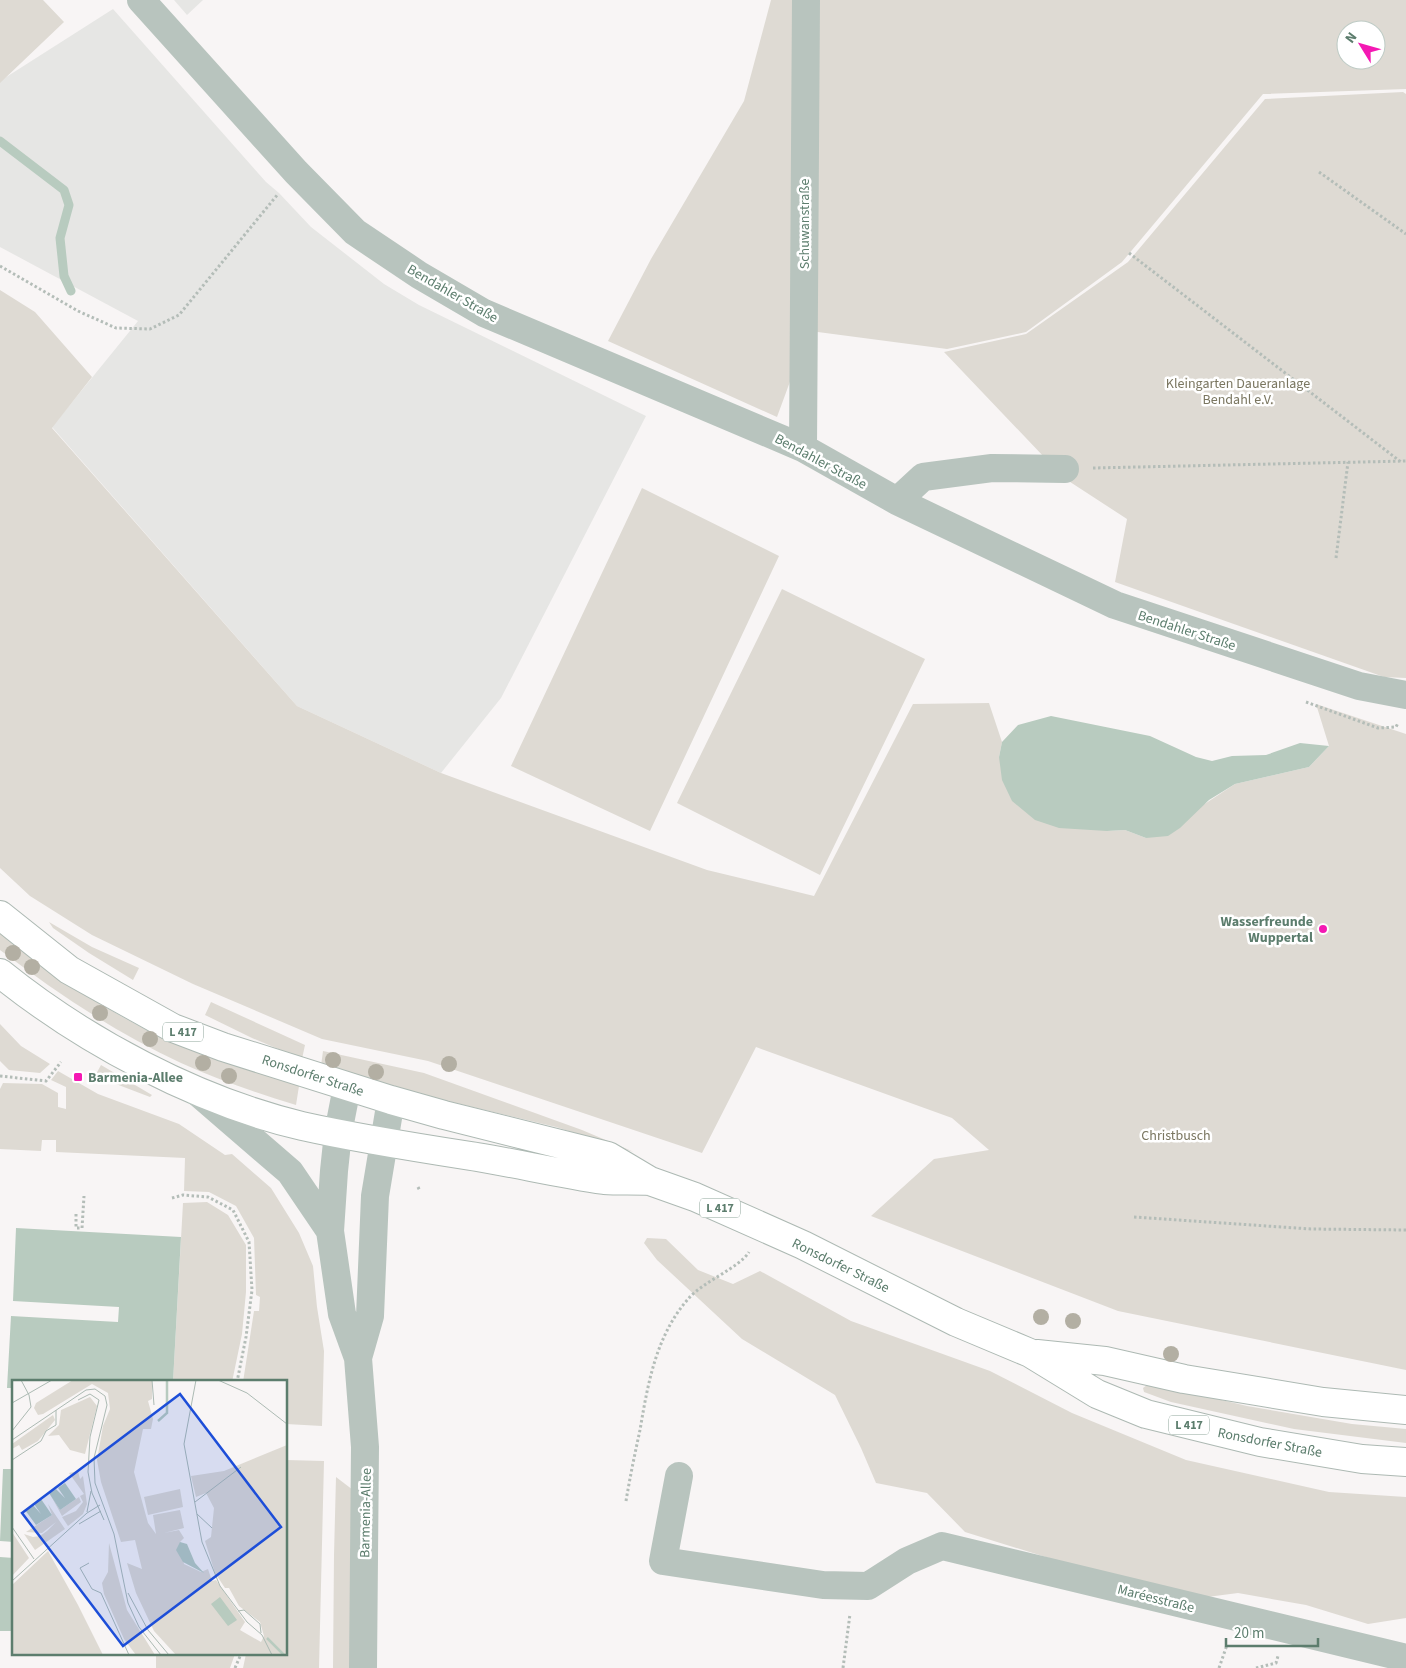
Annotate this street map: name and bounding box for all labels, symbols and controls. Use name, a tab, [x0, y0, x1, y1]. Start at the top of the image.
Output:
north arrow	[1336, 20, 1386, 70]
text: N	[1341, 28, 1362, 48]
street label: Schuwanstraße	[795, 179, 815, 269]
street label: Bendahler Straße	[403, 260, 502, 328]
park label: Kleingarten Daueranlage Bendahl e.V.	[1166, 374, 1310, 410]
street label: Bendahler Straße	[771, 429, 870, 495]
street label: Bendahler Straße	[1135, 606, 1238, 656]
place label: Wasserfreunde Wuppertal	[1220, 912, 1313, 948]
marker: Wasserfreunde Wuppertal	[1317, 923, 1329, 935]
road number: L 417	[163, 1022, 203, 1042]
street label: Ronsdorfer Straße	[259, 1050, 366, 1102]
place label: Barmenia-Allee	[88, 1068, 183, 1088]
marker: Barmenia-Allee	[72, 1071, 84, 1083]
park label: Christbusch	[1141, 1126, 1211, 1146]
road number: L 417	[700, 1198, 740, 1218]
street label: Ronsdorfer Straße	[788, 1234, 893, 1298]
inset map	[12, 1380, 288, 1656]
road number: L 417	[1169, 1416, 1209, 1434]
street label: Ronsdorfer Straße	[1216, 1423, 1324, 1463]
street label: Barmenia-Allee	[355, 1468, 377, 1558]
street label: Maréesstraße	[1115, 1580, 1196, 1618]
scale bar	[1226, 1616, 1318, 1648]
text: 20 m	[1234, 1623, 1264, 1644]

